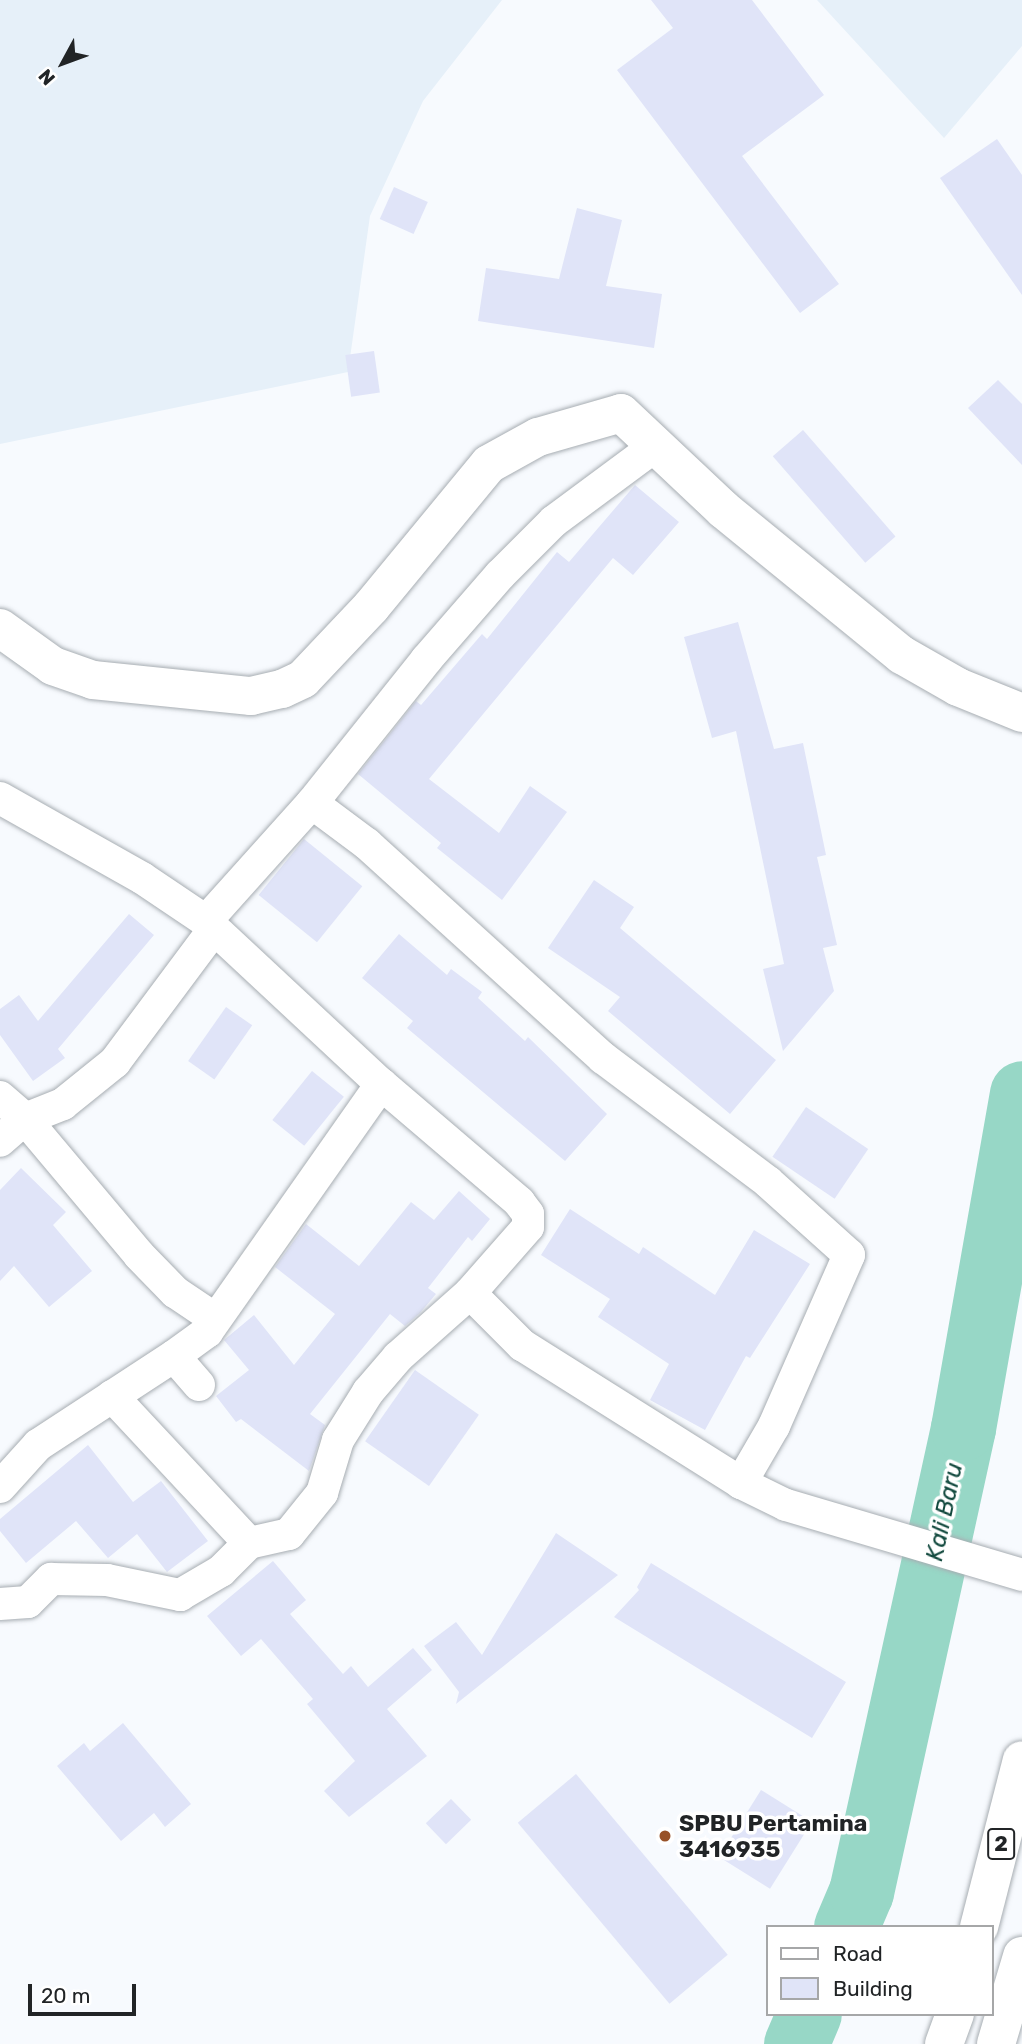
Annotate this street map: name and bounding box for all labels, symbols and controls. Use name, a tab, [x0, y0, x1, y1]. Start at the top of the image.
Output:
north arrow	[28, 28, 98, 98]
text: N	[34, 64, 60, 90]
water label: Kali Baru	[921, 1460, 969, 1564]
place label: SPBU Pertamina 3416935	[679, 1809, 867, 1863]
road number: 2	[987, 1826, 1015, 1862]
marker: SPBU Pertamina 3416935	[657, 1828, 673, 1844]
legend	[766, 1925, 994, 2016]
text: Road	[833, 1941, 883, 1966]
scale bar	[32, 1970, 140, 2014]
text: Building	[833, 1976, 913, 2001]
text: 20 m	[41, 1983, 90, 2008]

